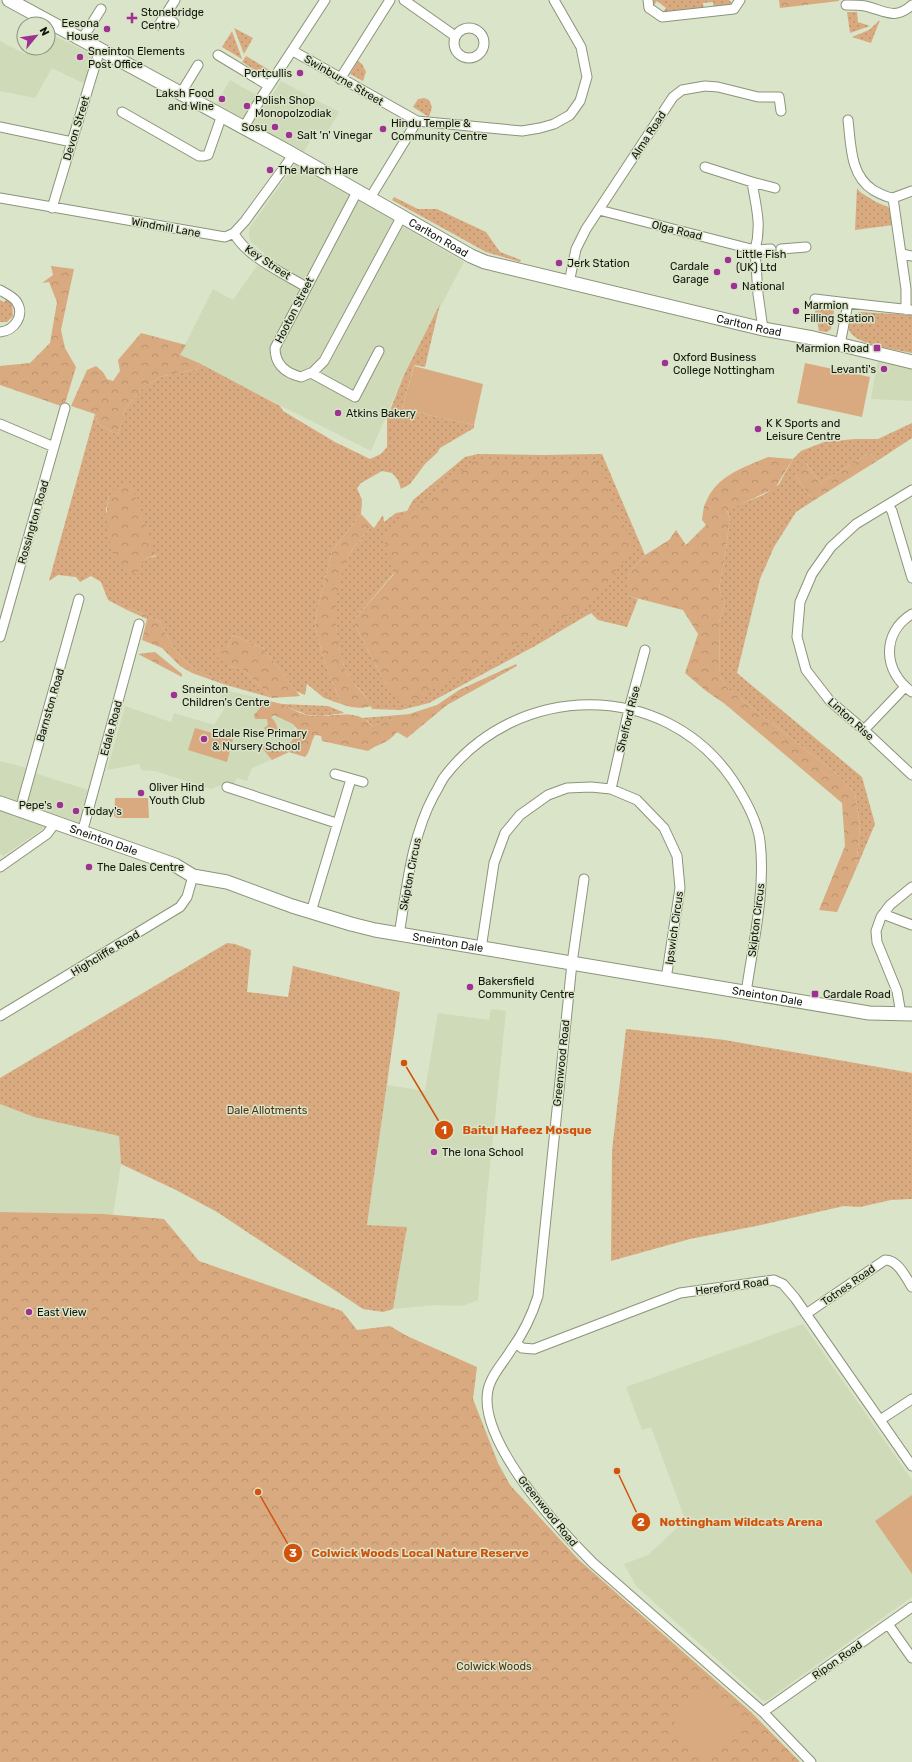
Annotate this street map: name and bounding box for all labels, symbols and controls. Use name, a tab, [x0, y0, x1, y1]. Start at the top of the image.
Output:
place label: Stonebridge Centre	[141, 6, 204, 32]
marker: Stonebridge Centre	[126, 12, 138, 24]
north arrow	[16, 16, 56, 56]
place label: Eesona House	[62, 17, 99, 43]
marker: Eesona House	[102, 24, 112, 34]
text: N	[37, 25, 52, 38]
place label: Sneinton Elements Post Office	[88, 45, 185, 71]
marker: Sneinton Elements Post Office	[75, 52, 85, 62]
street label: Swinburne Street	[302, 52, 386, 109]
place label: Portcullis	[244, 67, 292, 80]
marker: Portcullis	[295, 68, 305, 78]
place label: Laksh Food and Wine	[156, 87, 214, 113]
street label: Devon Street	[60, 94, 93, 162]
marker: Laksh Food and Wine	[217, 94, 227, 104]
place label: Polish Shop Monopolzodiak	[255, 94, 332, 120]
marker: Polish Shop Monopolzodiak	[242, 101, 252, 111]
street label: Alma Road	[628, 109, 669, 162]
place label: Hindu Temple & Community Centre	[391, 117, 488, 143]
place label: Sosu	[242, 121, 267, 134]
marker: Sosu	[270, 122, 280, 132]
marker: Hindu Temple & Community Centre	[378, 124, 388, 134]
place label: Salt 'n' Vinegar	[297, 129, 373, 142]
marker: Salt 'n' Vinegar	[284, 130, 294, 140]
place label: The March Hare	[278, 164, 358, 177]
marker: The March Hare	[265, 165, 275, 175]
street label: Windmill Lane	[130, 215, 202, 240]
street label: Carlton Road	[406, 216, 470, 260]
street label: Olga Road	[650, 218, 703, 243]
street label: Key Street	[242, 242, 294, 283]
place label: Little Fish (UK) Ltd	[736, 248, 786, 274]
marker: Little Fish (UK) Ltd	[723, 255, 733, 265]
place label: Jerk Station	[567, 257, 630, 270]
marker: Jerk Station	[554, 258, 564, 268]
place label: Cardale Garage	[670, 260, 709, 286]
marker: Cardale Garage	[712, 267, 722, 277]
street label: Hooton Street	[272, 274, 317, 345]
place label: National	[742, 280, 784, 293]
marker: National	[729, 281, 739, 291]
place label: Marmion Filling Station	[804, 299, 874, 325]
marker: Marmion Filling Station	[791, 306, 801, 316]
street label: Carlton Road	[715, 312, 783, 339]
place label: Marmion Road	[796, 342, 869, 355]
marker: Marmion Road	[872, 343, 882, 353]
place label: Oxford Business College Nottingham	[673, 351, 775, 377]
marker: Oxford Business College Nottingham	[660, 358, 670, 368]
place label: Levanti's	[831, 363, 876, 376]
marker: Levanti's	[879, 364, 889, 374]
place label: Atkins Bakery	[346, 407, 416, 420]
marker: Atkins Bakery	[333, 408, 343, 418]
place label: K K Sports and Leisure Centre	[766, 417, 841, 443]
marker: K K Sports and Leisure Centre	[753, 424, 763, 434]
street label: Rossington Road	[15, 479, 52, 566]
street label: Barnston Road	[34, 667, 67, 743]
place label: Sneinton Children's Centre	[182, 683, 270, 709]
street label: Shelford Rise	[614, 685, 643, 754]
marker: Sneinton Children's Centre	[169, 690, 179, 700]
street label: Linton Rise	[825, 695, 876, 743]
street label: Edale Road	[98, 699, 125, 757]
place label: Edale Rise Primary & Nursery School	[212, 727, 307, 753]
marker: Edale Rise Primary & Nursery School	[199, 734, 209, 744]
place label: Oliver Hind Youth Club	[149, 781, 205, 807]
marker: Oliver Hind Youth Club	[136, 788, 146, 798]
place label: Pepe's	[19, 799, 52, 812]
marker: Pepe's	[55, 800, 65, 810]
place label: Today's	[84, 805, 122, 818]
marker: Today's	[71, 806, 81, 816]
street label: Sneinton Dale	[68, 822, 139, 858]
street label: Skipton Circus	[397, 836, 424, 912]
place label: The Dales Centre	[97, 861, 184, 874]
marker: The Dales Centre	[84, 862, 94, 872]
street label: Skipton Circus	[746, 882, 768, 958]
street label: Ipswich Circus	[663, 890, 686, 966]
street label: Highcliffe Road	[69, 928, 142, 979]
street label: Sneinton Dale	[412, 930, 484, 955]
place label: Bakersfield Community Centre	[478, 975, 575, 1001]
marker: Bakersfield Community Centre	[465, 982, 475, 992]
street label: Sneinton Dale	[731, 984, 804, 1009]
place label: Cardale Road	[823, 988, 891, 1001]
marker: Cardale Road	[810, 989, 820, 999]
street label: Greenwood Road	[550, 1019, 573, 1107]
park label: Dale Allotments	[227, 1104, 308, 1117]
callout: Baitul Hafeez Mosque	[434, 1118, 599, 1142]
text: 1	[441, 1123, 447, 1137]
text: Baitul Hafeez Mosque	[462, 1123, 592, 1137]
place label: The Iona School	[442, 1146, 523, 1159]
marker: The Iona School	[429, 1147, 439, 1157]
street label: Totnes Road	[819, 1262, 878, 1309]
street label: Hereford Road	[695, 1275, 770, 1298]
place label: East View	[37, 1306, 87, 1319]
marker: East View	[24, 1307, 34, 1317]
street label: Greenwood Road	[515, 1473, 580, 1549]
callout: Nottingham Wildcats Arena	[631, 1510, 830, 1534]
text: 2	[637, 1515, 645, 1529]
text: Nottingham Wildcats Arena	[659, 1515, 823, 1529]
callout: Colwick Woods Local Nature Reserve	[283, 1541, 537, 1565]
text: 3	[289, 1546, 297, 1560]
text: Colwick Woods Local Nature Reserve	[311, 1546, 529, 1560]
street label: Ripon Road	[810, 1638, 865, 1682]
park label: Colwick Woods	[456, 1660, 532, 1673]

